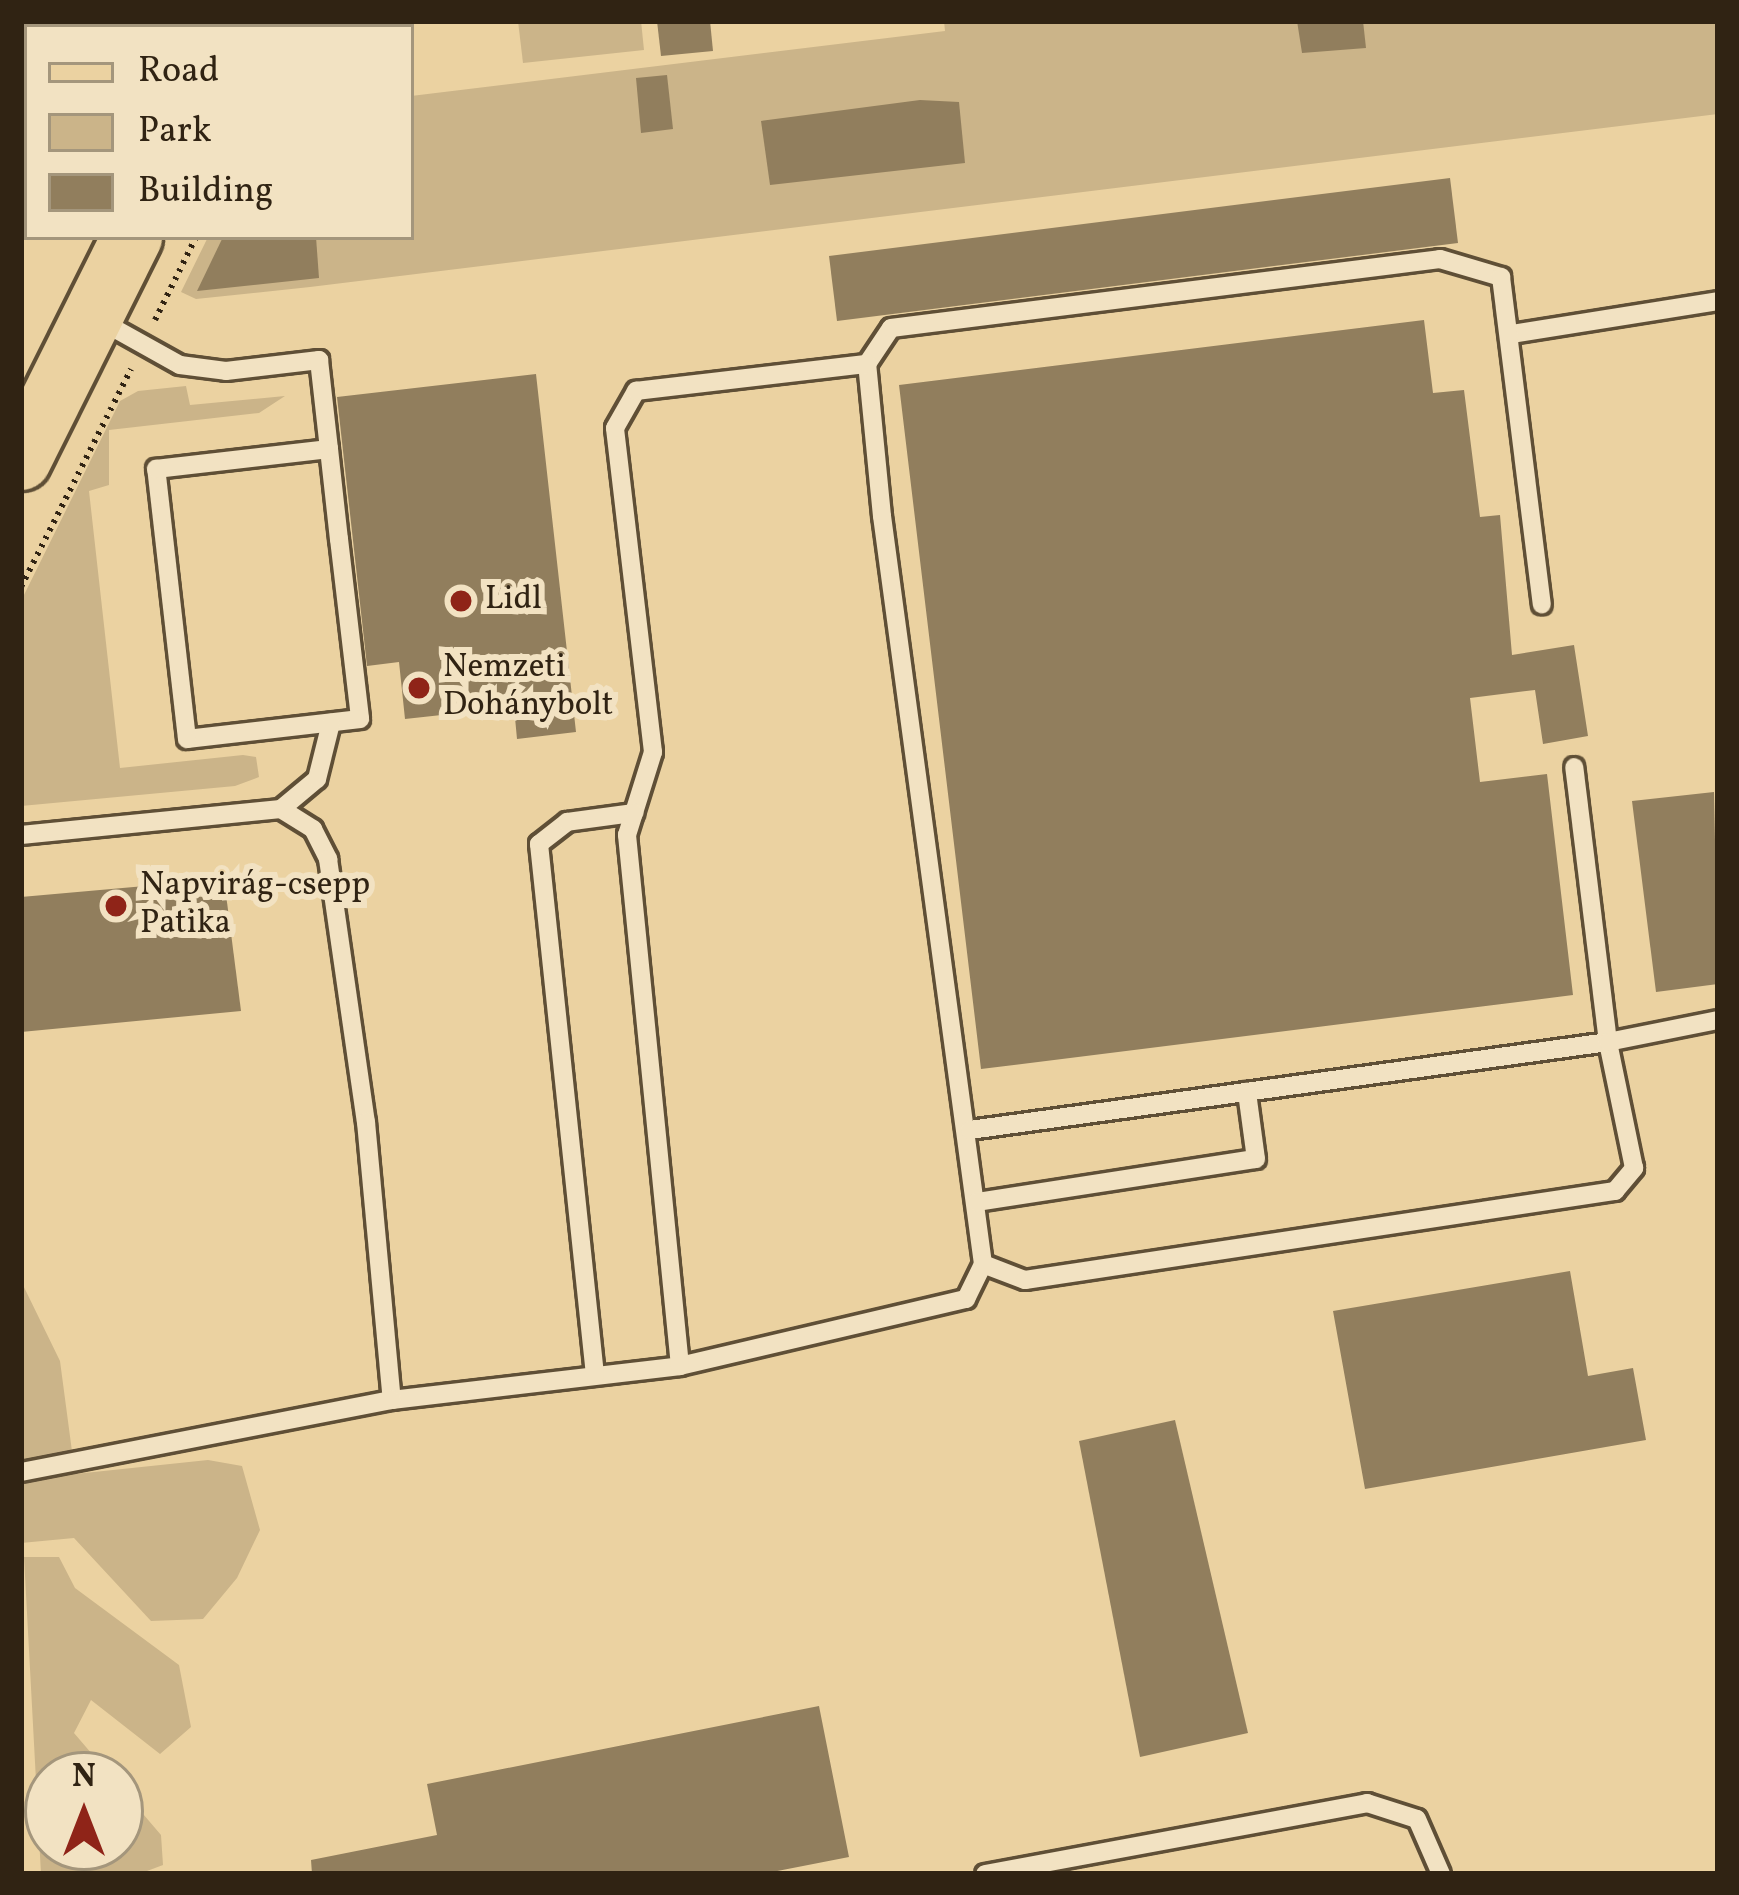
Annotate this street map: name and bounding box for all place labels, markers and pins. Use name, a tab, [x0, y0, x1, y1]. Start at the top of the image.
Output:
place label: Lidl	[485, 581, 542, 621]
marker: Lidl	[448, 588, 474, 614]
place label: Nemzeti Dohánybolt	[443, 649, 613, 727]
marker: Nemzeti Dohánybolt	[406, 675, 432, 701]
place label: Napvirág-csepp Patika	[140, 867, 370, 945]
marker: Napvirág-csepp Patika	[103, 893, 129, 919]

